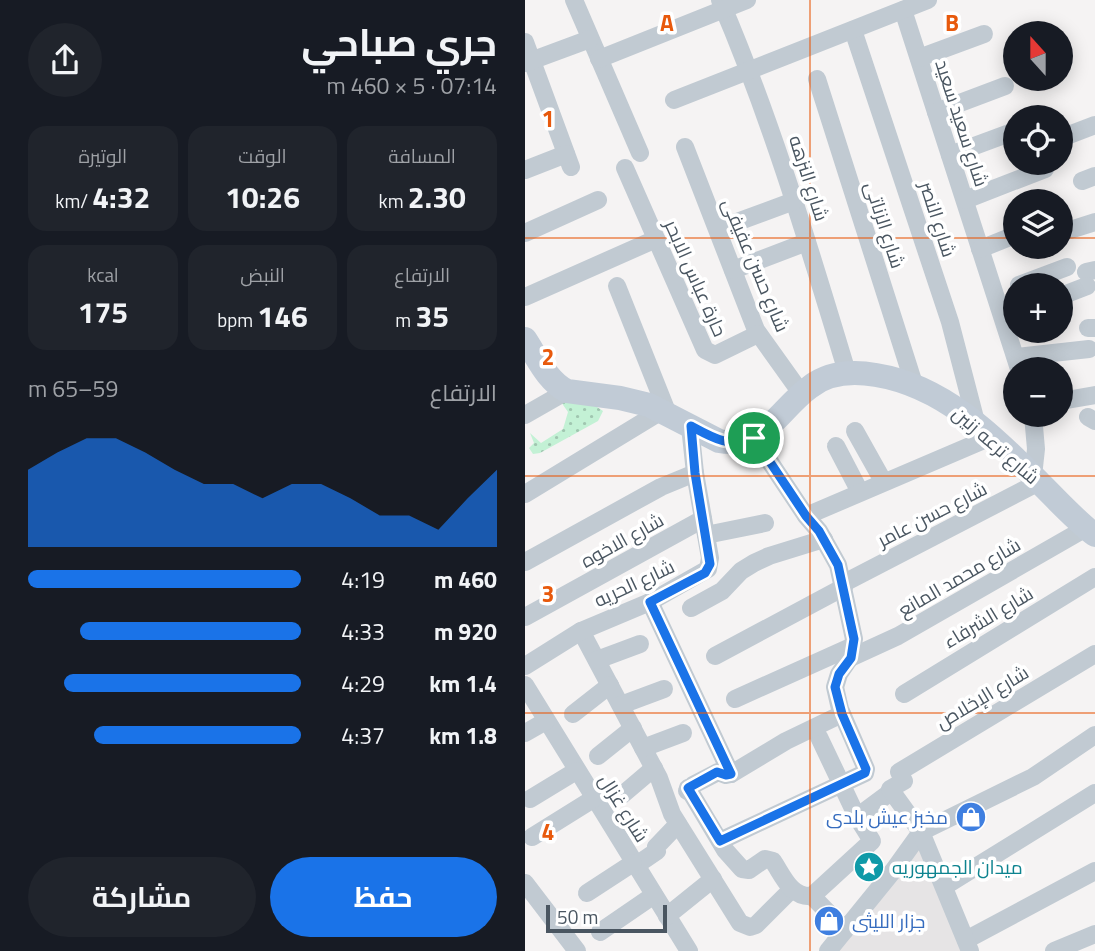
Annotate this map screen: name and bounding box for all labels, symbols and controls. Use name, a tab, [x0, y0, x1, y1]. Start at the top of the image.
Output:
text: A	[660, 5, 674, 40]
text: B	[945, 5, 959, 40]
text: جري صباحي	[301, 13, 497, 71]
north arrow	[1003, 21, 1073, 91]
map controls	[1003, 21, 1073, 427]
button: share	[28, 23, 102, 97]
street label: شارع سعيد سعيد	[928, 55, 997, 190]
text: 07:14 · 5 × 460 m	[327, 68, 497, 103]
text: 1	[542, 101, 554, 136]
button: locate	[1003, 105, 1073, 175]
street label: شارع النزهه	[782, 131, 837, 225]
text: الوتيرة	[78, 141, 127, 170]
text: الوقت	[238, 141, 287, 170]
text: المسافة	[388, 141, 456, 170]
text: 4:32	[92, 174, 150, 220]
text: 10:26	[225, 174, 300, 220]
text: 2.30	[408, 174, 466, 220]
street label: شارع النصر	[912, 176, 964, 260]
street label: شارع الزناتى	[858, 178, 913, 272]
text: /km	[55, 186, 92, 215]
text: km	[379, 186, 408, 215]
button: layers	[1003, 189, 1073, 259]
street label: شارع حسن عفيفى	[715, 193, 798, 336]
street label: حارة عباس الابحر	[657, 214, 735, 341]
text: kcal	[87, 260, 118, 289]
text: النبض	[240, 260, 285, 289]
text: الارتفاع	[394, 260, 450, 289]
button: +	[1003, 273, 1073, 343]
text: 175	[78, 289, 128, 335]
text: 146	[257, 293, 308, 339]
text: 35	[415, 293, 449, 339]
text: bpm	[217, 305, 257, 334]
text: m	[395, 305, 415, 334]
text: 2	[542, 339, 554, 374]
button: −	[1003, 357, 1073, 427]
text: 59–65 m	[28, 371, 118, 406]
text: الارتفاع	[430, 375, 497, 410]
street label: شارع ترعه زنين	[946, 399, 1046, 491]
pin	[724, 408, 784, 468]
icon: arrive	[735, 419, 773, 457]
street label: شارع حسن عامر	[871, 473, 992, 554]
street label: شارع الاخوه	[575, 505, 669, 574]
street label: شارع محمد المانع	[892, 530, 1026, 624]
street label: شارع الحريه	[589, 551, 679, 614]
text: 4:19	[341, 562, 385, 597]
text: 460 m	[434, 562, 497, 597]
text: 3	[542, 576, 554, 611]
street label: شارع الشرفاء	[937, 578, 1038, 655]
text: 4:33	[341, 614, 385, 649]
text: 920 m	[434, 614, 497, 649]
street label: شارع الإخلاص	[930, 657, 1034, 736]
text: 4:29	[341, 666, 385, 701]
text: 1.4 km	[429, 666, 497, 701]
text: 4:37	[341, 718, 385, 753]
text: 1.8 km	[429, 718, 497, 753]
street label: شارع غزال	[592, 768, 657, 848]
shop icon: مخبز عيش بلدى	[954, 800, 988, 834]
place label: مخبز عيش بلدى	[826, 802, 948, 831]
text: 4	[542, 814, 554, 849]
place icon: ميدان الجمهوريه	[852, 850, 886, 884]
place label: ميدان الجمهوريه	[892, 852, 1023, 881]
button: مشاركة	[28, 857, 256, 937]
button: حفظ	[270, 857, 497, 937]
scale bar	[546, 902, 667, 934]
text: 50 m	[557, 902, 598, 931]
shop icon: جزار الليثى	[812, 904, 846, 938]
place label: جزار الليثى	[852, 906, 925, 935]

